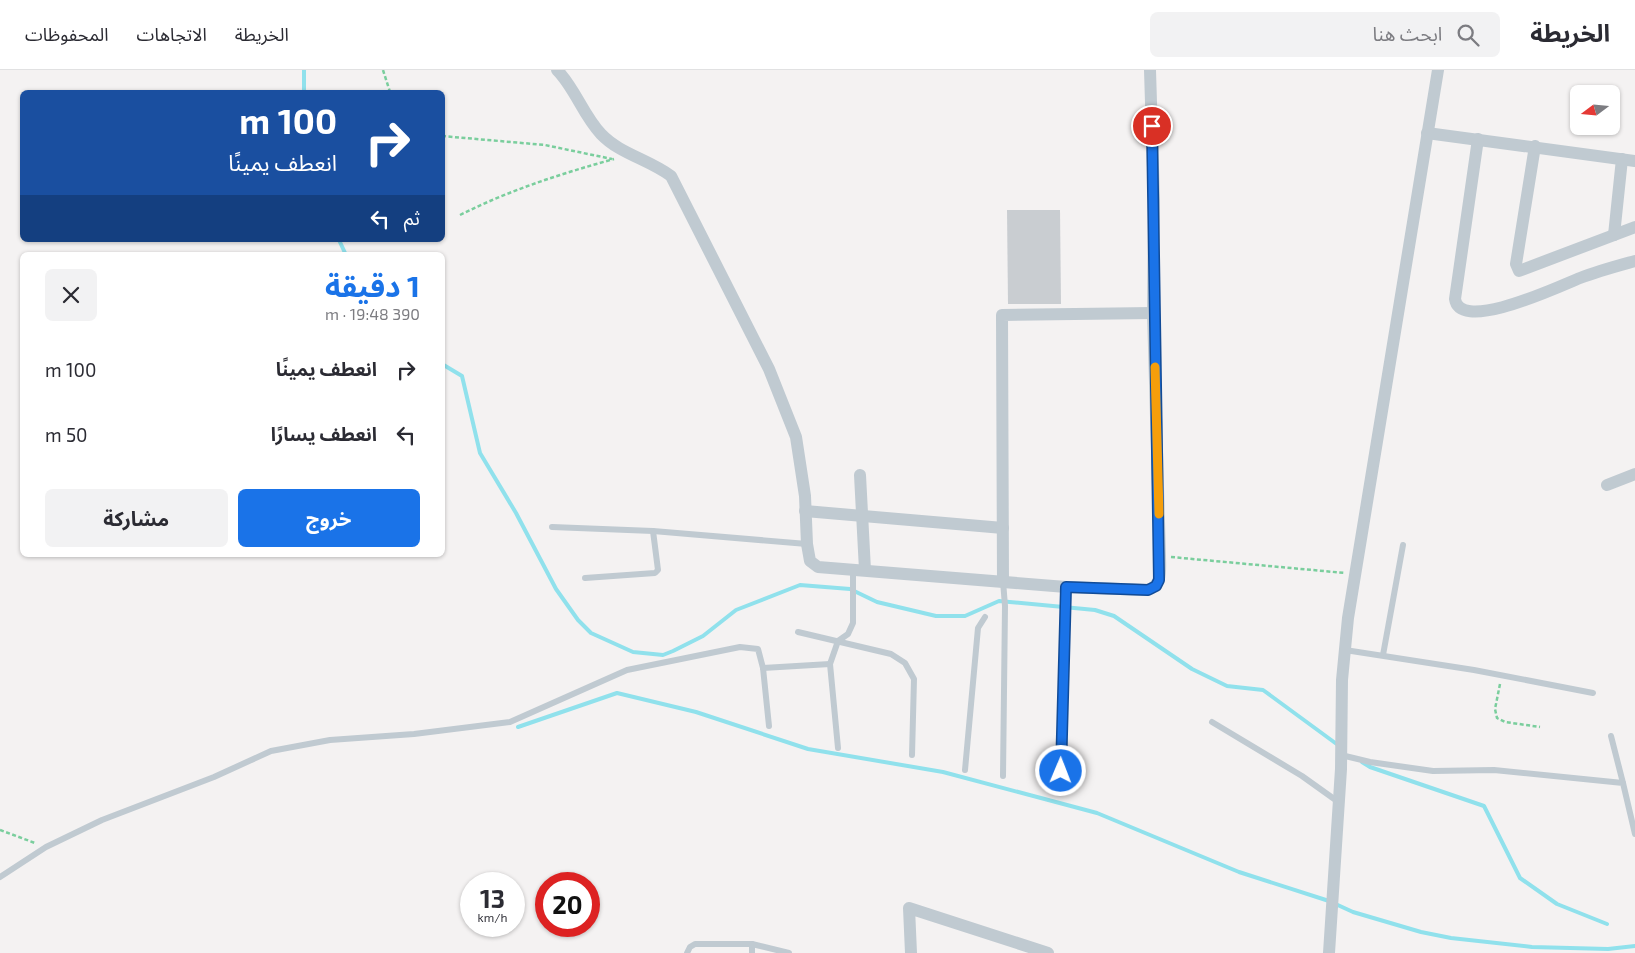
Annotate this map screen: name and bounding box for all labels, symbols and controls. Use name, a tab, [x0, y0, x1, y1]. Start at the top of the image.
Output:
search box	[1150, 12, 1500, 57]
text: الخريطة	[1530, 18, 1610, 47]
icon: search	[1454, 21, 1482, 49]
text: ابحث هنا	[1373, 22, 1442, 45]
text: المحفوظات	[25, 23, 109, 45]
text: الاتجاهات	[137, 23, 207, 45]
text: الخريطة	[235, 23, 289, 45]
north arrow	[1570, 85, 1620, 135]
map controls	[1570, 85, 1620, 135]
text: 100 m	[239, 99, 337, 141]
pin	[1131, 105, 1173, 147]
icon: right	[355, 110, 420, 175]
icon: arrive	[1138, 112, 1166, 140]
text: انعطف يمينًا	[228, 149, 337, 175]
icon: left	[366, 205, 394, 233]
text: ثم	[404, 206, 420, 229]
text: 1 دقيقة	[325, 267, 420, 303]
button: close	[45, 269, 97, 321]
text: 390 m · 19:48	[325, 304, 420, 323]
icon: right	[392, 356, 420, 384]
text: انعطف يمينًا	[276, 357, 377, 380]
text: 100 m	[45, 358, 96, 381]
icon: left	[392, 421, 420, 449]
text: انعطف يسارًا	[271, 422, 377, 445]
text: 50 m	[45, 423, 88, 446]
button: مشاركة	[45, 489, 228, 547]
button: خروج	[238, 489, 420, 547]
position arrow	[1034, 744, 1086, 796]
speed limit sign: 20	[535, 872, 600, 937]
text: 13	[480, 883, 505, 913]
text: km/h	[478, 910, 507, 924]

